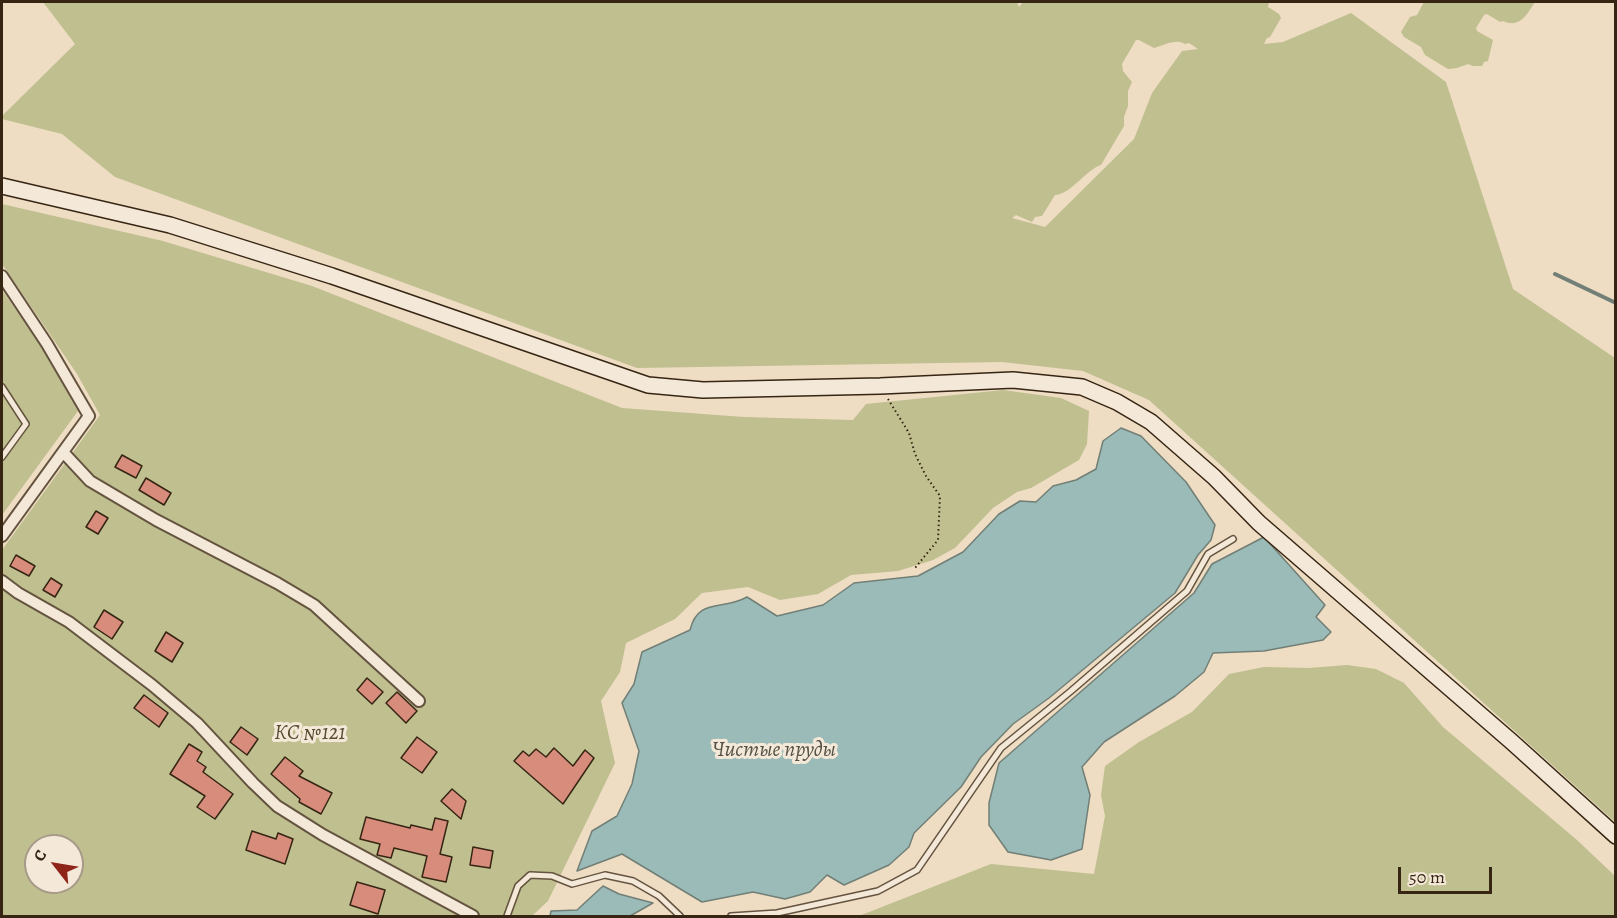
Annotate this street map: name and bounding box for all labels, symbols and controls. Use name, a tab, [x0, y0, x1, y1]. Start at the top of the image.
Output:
park label: КС №121	[274, 721, 346, 747]
water label: Чистые пруды	[712, 738, 836, 764]
north arrow	[24, 834, 84, 894]
text: С	[28, 846, 52, 866]
scale bar	[1401, 855, 1496, 893]
text: 50 m	[1409, 865, 1445, 889]

